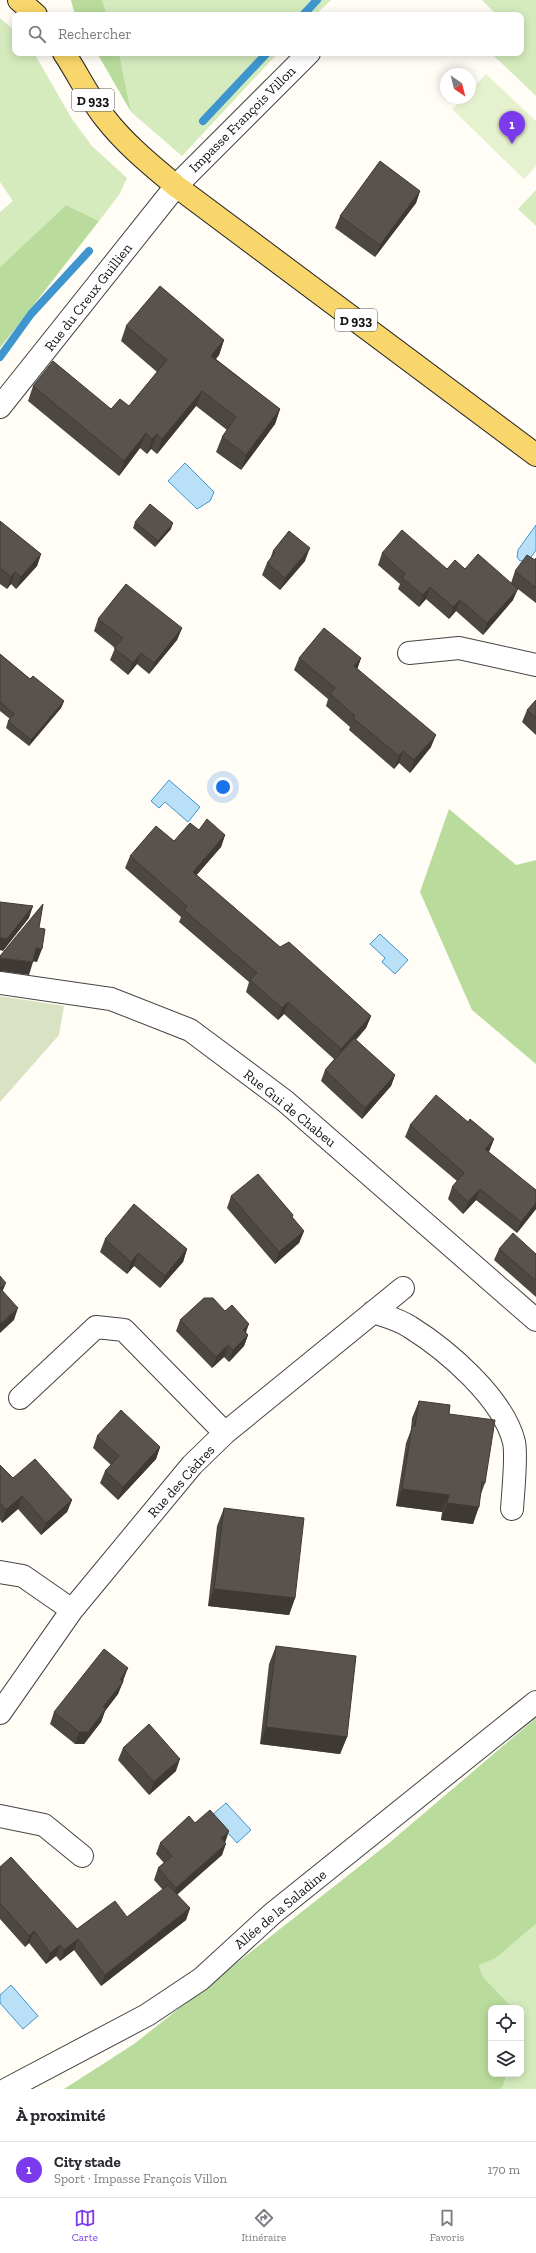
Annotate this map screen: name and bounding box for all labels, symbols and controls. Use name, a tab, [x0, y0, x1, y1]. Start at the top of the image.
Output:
search box	[12, 12, 524, 56]
icon: search	[26, 23, 48, 45]
text: Rechercher	[58, 25, 132, 43]
street label: Impasse François Villon	[186, 63, 299, 176]
north arrow	[440, 68, 476, 104]
road number: D 933	[72, 89, 114, 111]
pin: 1	[499, 111, 525, 144]
street label: Rue du Creux Guillien	[41, 240, 136, 355]
road number: D 933	[335, 309, 377, 331]
your location	[213, 777, 233, 797]
street label: Rue Gui de Chabeu	[240, 1066, 339, 1151]
street label: Rue des Cèdres	[144, 1442, 218, 1521]
street label: Allée de la Saladine	[231, 1866, 330, 1953]
map controls	[488, 2005, 524, 2077]
button: locate	[488, 2005, 524, 2041]
button: layers	[488, 2041, 524, 2077]
text: À proximité	[16, 2105, 105, 2125]
text: City stade	[54, 2153, 121, 2171]
text: 1	[26, 2162, 32, 2177]
text: 170 m	[487, 2162, 520, 2177]
text: Sport · Impasse François Villon	[54, 2171, 227, 2186]
tab: Carte	[72, 2207, 98, 2244]
tab: Itinéraire	[241, 2207, 286, 2244]
tab: Favoris	[430, 2207, 464, 2244]

